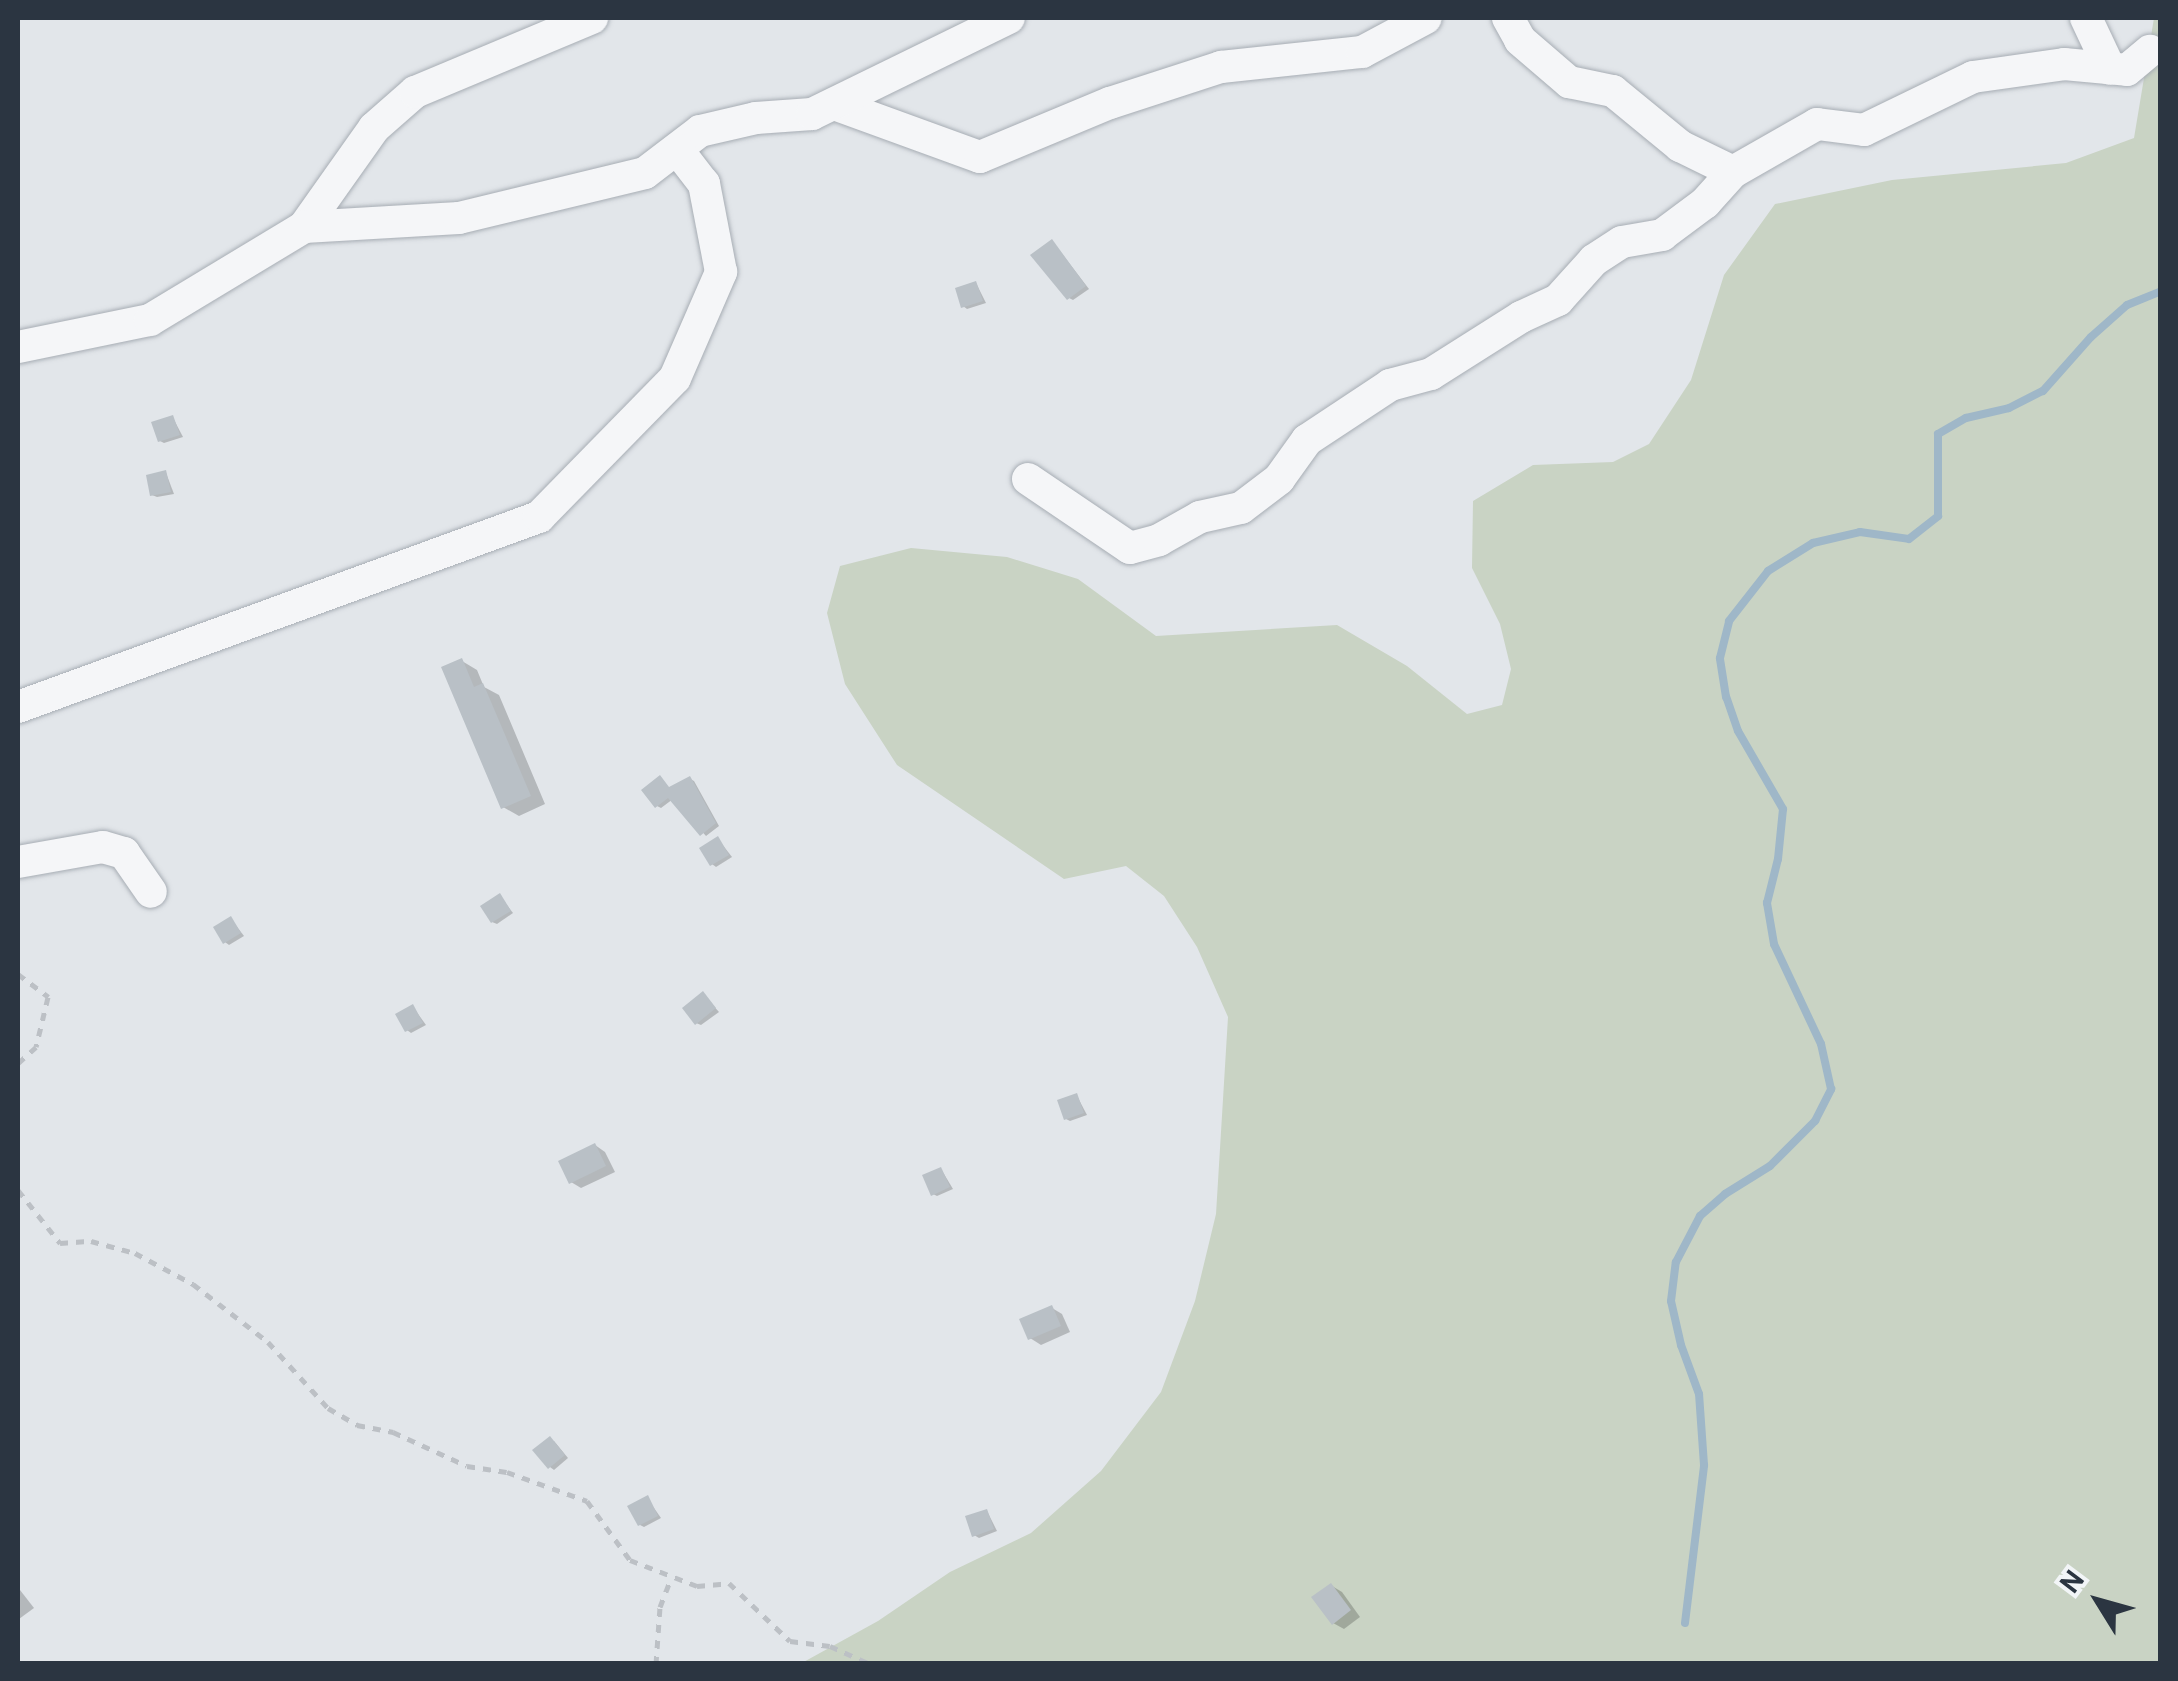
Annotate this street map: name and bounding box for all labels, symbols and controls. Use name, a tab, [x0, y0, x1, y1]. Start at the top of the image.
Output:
north arrow	[2048, 1551, 2148, 1651]
text: N	[2054, 1564, 2094, 1602]

